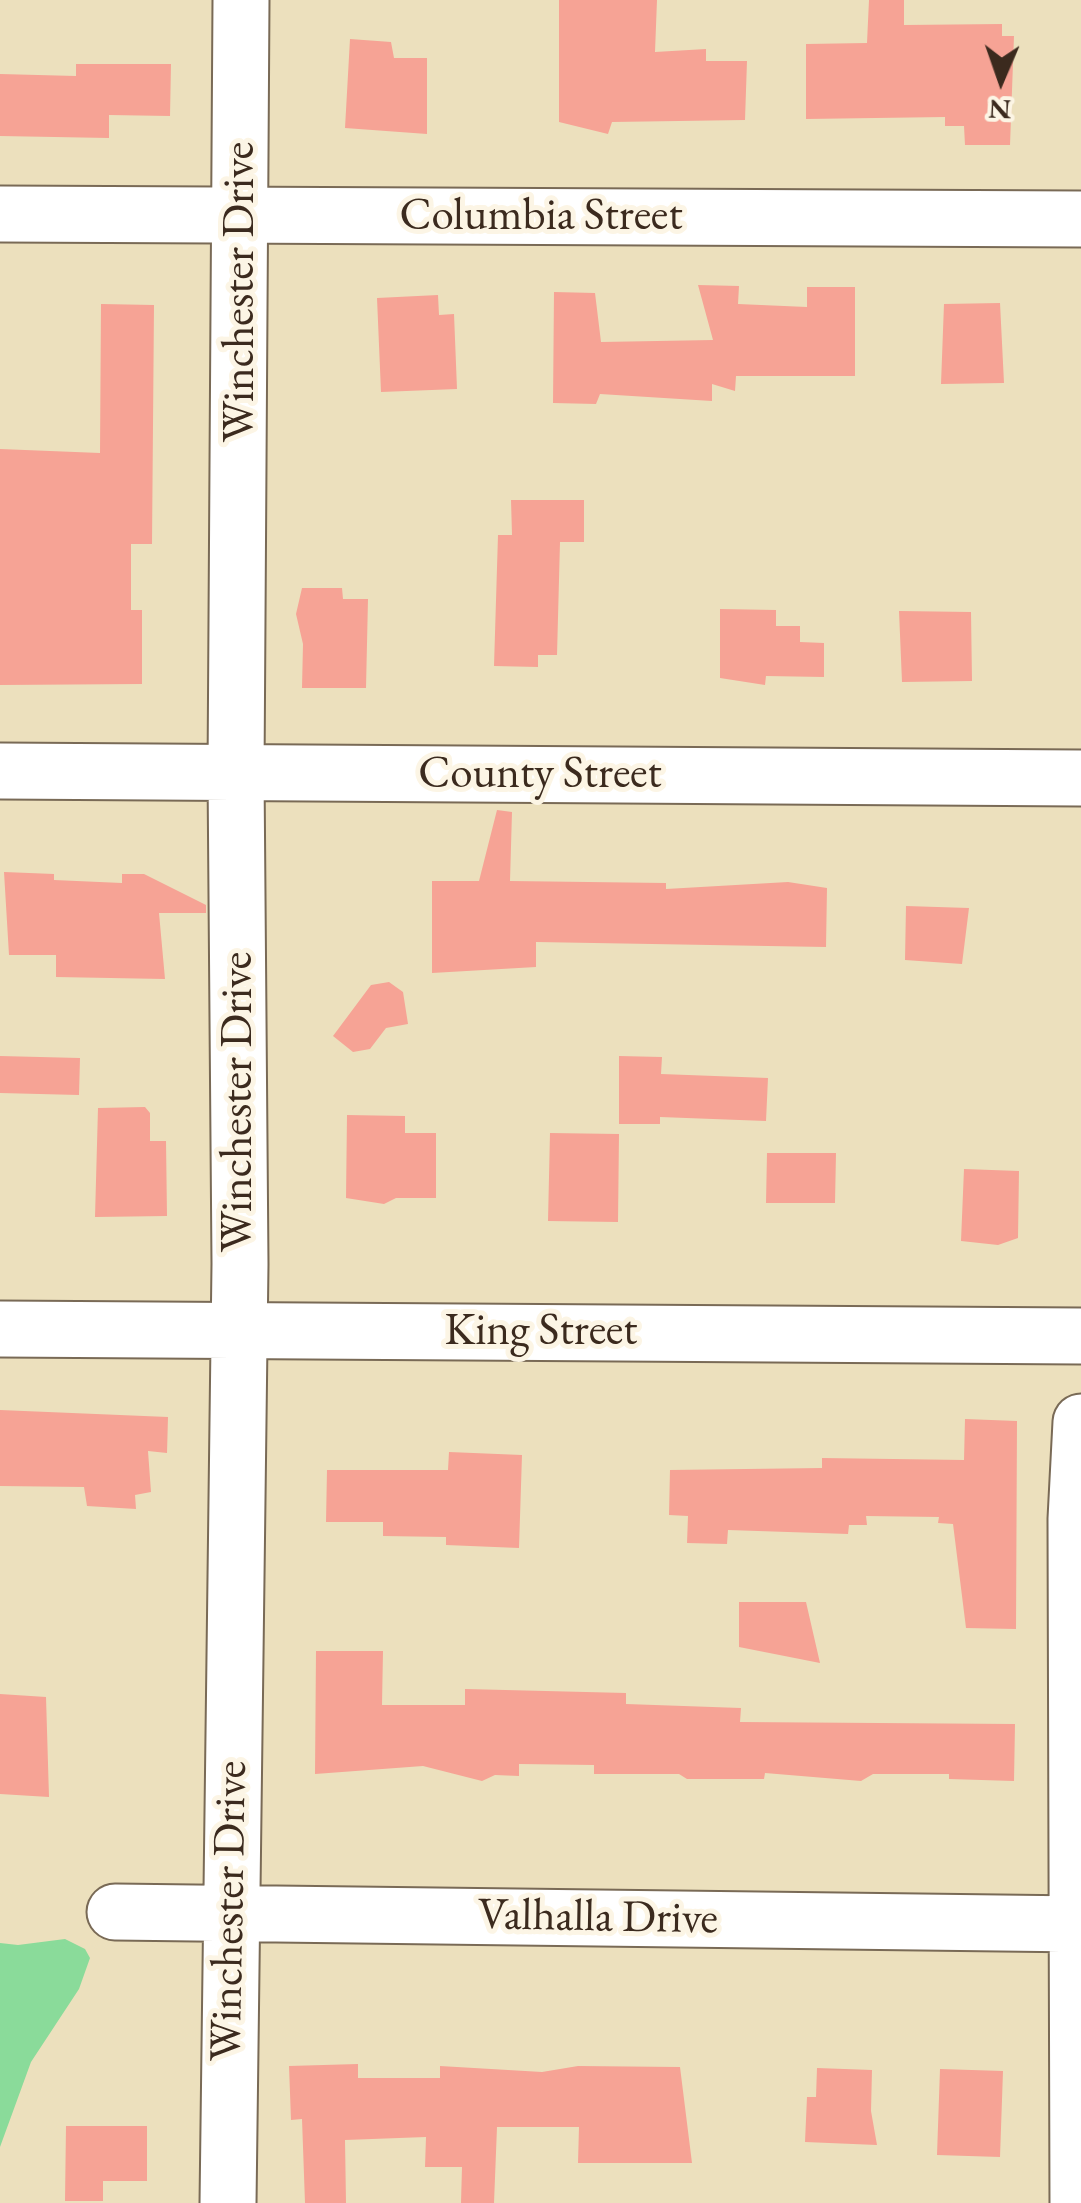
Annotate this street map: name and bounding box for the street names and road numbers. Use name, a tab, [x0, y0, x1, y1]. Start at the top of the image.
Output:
street label: Winchester Drive	[214, 142, 268, 442]
street label: Columbia Street	[399, 190, 683, 244]
street label: County Street	[418, 748, 662, 802]
street label: Winchester Drive	[212, 952, 266, 1252]
street label: King Street	[445, 1305, 637, 1359]
street label: Winchester Drive	[200, 1760, 260, 2062]
street label: Valhalla Drive	[477, 1889, 719, 1947]

